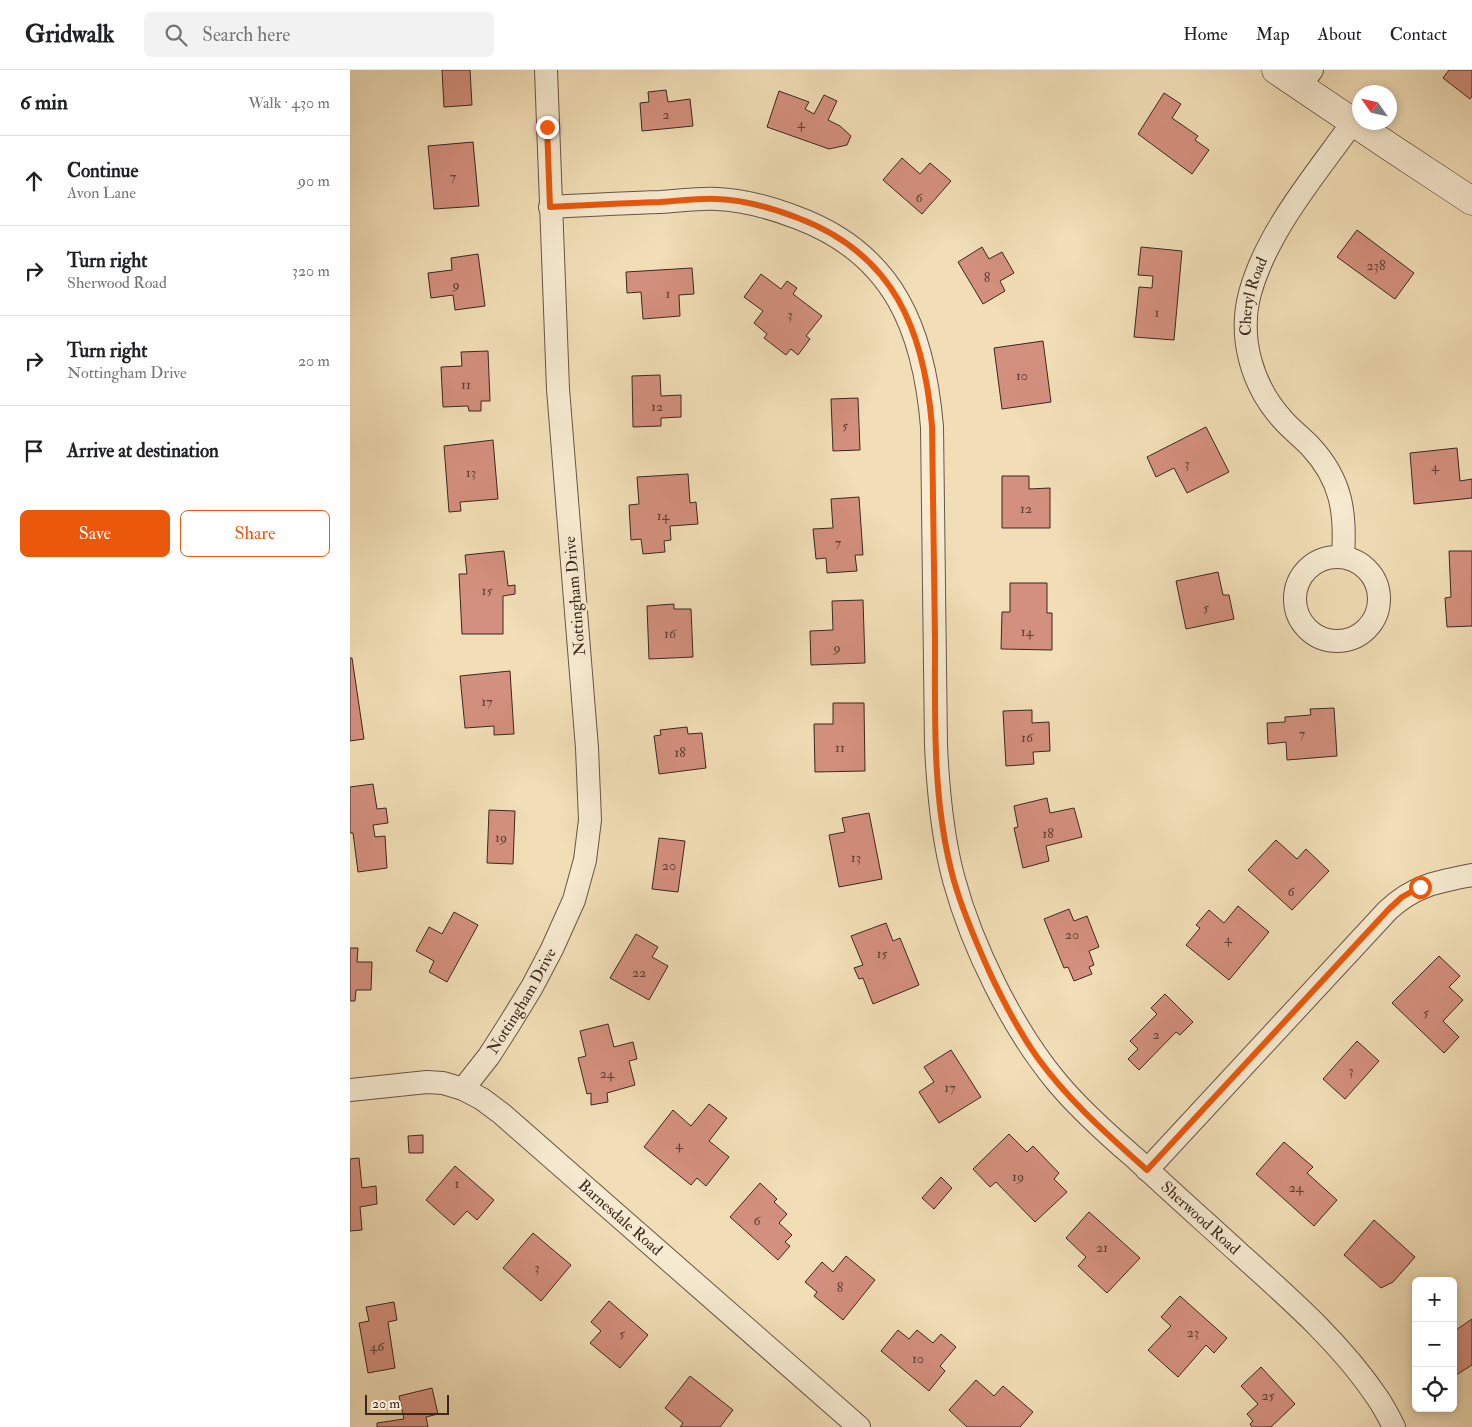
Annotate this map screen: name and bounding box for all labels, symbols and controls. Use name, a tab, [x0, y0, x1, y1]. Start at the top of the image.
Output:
search box	[144, 12, 494, 57]
text: Gridwalk	[25, 19, 114, 50]
icon: search	[162, 21, 190, 49]
text: Search here	[202, 23, 290, 47]
text: Home	[1183, 23, 1228, 46]
text: Map	[1256, 23, 1290, 46]
text: About	[1318, 23, 1362, 46]
text: Contact	[1390, 23, 1447, 46]
north arrow	[1352, 85, 1397, 130]
text: 6 min	[20, 89, 68, 116]
text: Walk · 430 m	[248, 93, 330, 113]
house number: 2	[662, 106, 670, 123]
house number: 4	[797, 115, 806, 132]
route end	[536, 116, 559, 139]
text: Continue	[67, 159, 138, 183]
icon: ahead	[20, 167, 48, 195]
house number: 7	[450, 168, 457, 185]
text: 90 m	[298, 171, 330, 191]
text: Avon Lane	[67, 183, 136, 203]
house number: 6	[915, 189, 923, 206]
text: Turn right	[67, 249, 147, 273]
street label: Cheryl Road	[1236, 254, 1272, 336]
icon: right	[20, 257, 48, 285]
house number: 238	[1366, 257, 1386, 274]
text: 320 m	[292, 261, 330, 281]
house number: 8	[984, 269, 991, 286]
text: Sherwood Road	[67, 273, 167, 293]
house number: 9	[451, 276, 460, 293]
house number: 1	[666, 285, 671, 302]
house number: 1	[1155, 304, 1160, 321]
house number: 3	[787, 306, 793, 323]
text: Turn right	[67, 339, 147, 363]
icon: right	[20, 347, 48, 375]
text: 20 m	[298, 351, 330, 371]
text: Nottingham Drive	[67, 363, 187, 383]
house number: 10	[1016, 367, 1028, 384]
house number: 11	[461, 376, 471, 393]
house number: 12	[651, 398, 663, 415]
house number: 5	[842, 417, 849, 434]
icon: arrive	[20, 437, 48, 465]
text: Arrive at destination	[67, 439, 219, 463]
house number: 3	[1184, 455, 1190, 472]
house number: 4	[1431, 458, 1440, 475]
house number: 13	[466, 464, 476, 481]
house number: 12	[1020, 500, 1032, 517]
house number: 14	[657, 507, 671, 524]
button: Save	[20, 510, 170, 557]
button: Share	[180, 510, 330, 557]
house number: 7	[835, 534, 842, 551]
street label: Nottingham Drive	[560, 535, 590, 657]
house number: 15	[481, 582, 493, 599]
house number: 5	[1203, 599, 1210, 616]
house number: 14	[1021, 623, 1035, 640]
house number: 16	[664, 625, 677, 642]
house number: 9	[832, 639, 841, 656]
house number: 17	[481, 693, 493, 710]
house number: 7	[1299, 725, 1306, 742]
house number: 16	[1021, 729, 1034, 746]
house number: 11	[835, 739, 845, 756]
house number: 18	[674, 744, 686, 761]
house number: 18	[1042, 825, 1054, 842]
house number: 19	[495, 829, 507, 846]
house number: 13	[851, 849, 861, 866]
house number: 20	[662, 857, 676, 874]
route start	[1409, 876, 1432, 899]
house number: 6	[1287, 883, 1295, 900]
house number: 20	[1065, 926, 1079, 943]
house number: 4	[1224, 930, 1233, 947]
street label: Nottingham Drive	[483, 944, 561, 1058]
house number: 15	[876, 945, 888, 962]
house number: 22	[632, 964, 646, 981]
house number: 5	[1423, 1004, 1430, 1021]
house number: 2	[1152, 1026, 1160, 1043]
house number: 3	[1348, 1062, 1354, 1079]
house number: 24	[600, 1065, 616, 1082]
house number: 17	[944, 1079, 956, 1096]
house number: 4	[675, 1136, 684, 1153]
house number: 19	[1012, 1168, 1024, 1185]
house number: 1	[455, 1175, 460, 1192]
street label: Barnesdale Road	[574, 1175, 667, 1260]
street label: Sherwood Road	[1157, 1177, 1244, 1259]
house number: 24	[1289, 1179, 1305, 1196]
house number: 6	[753, 1212, 761, 1229]
house number: 21	[1096, 1239, 1108, 1256]
house number: 3	[534, 1259, 540, 1276]
map controls	[1412, 1277, 1457, 1412]
button: +	[1412, 1277, 1457, 1322]
house number: 8	[837, 1279, 844, 1296]
button: −	[1412, 1322, 1457, 1367]
house number: 23	[1187, 1324, 1199, 1341]
house number: 5	[619, 1325, 626, 1342]
house number: 46	[370, 1338, 385, 1355]
house number: 10	[912, 1350, 924, 1367]
button: locate	[1412, 1367, 1457, 1412]
house number: 25	[1261, 1387, 1275, 1404]
scale bar	[365, 1392, 449, 1415]
text: 20 m	[372, 1395, 400, 1412]

